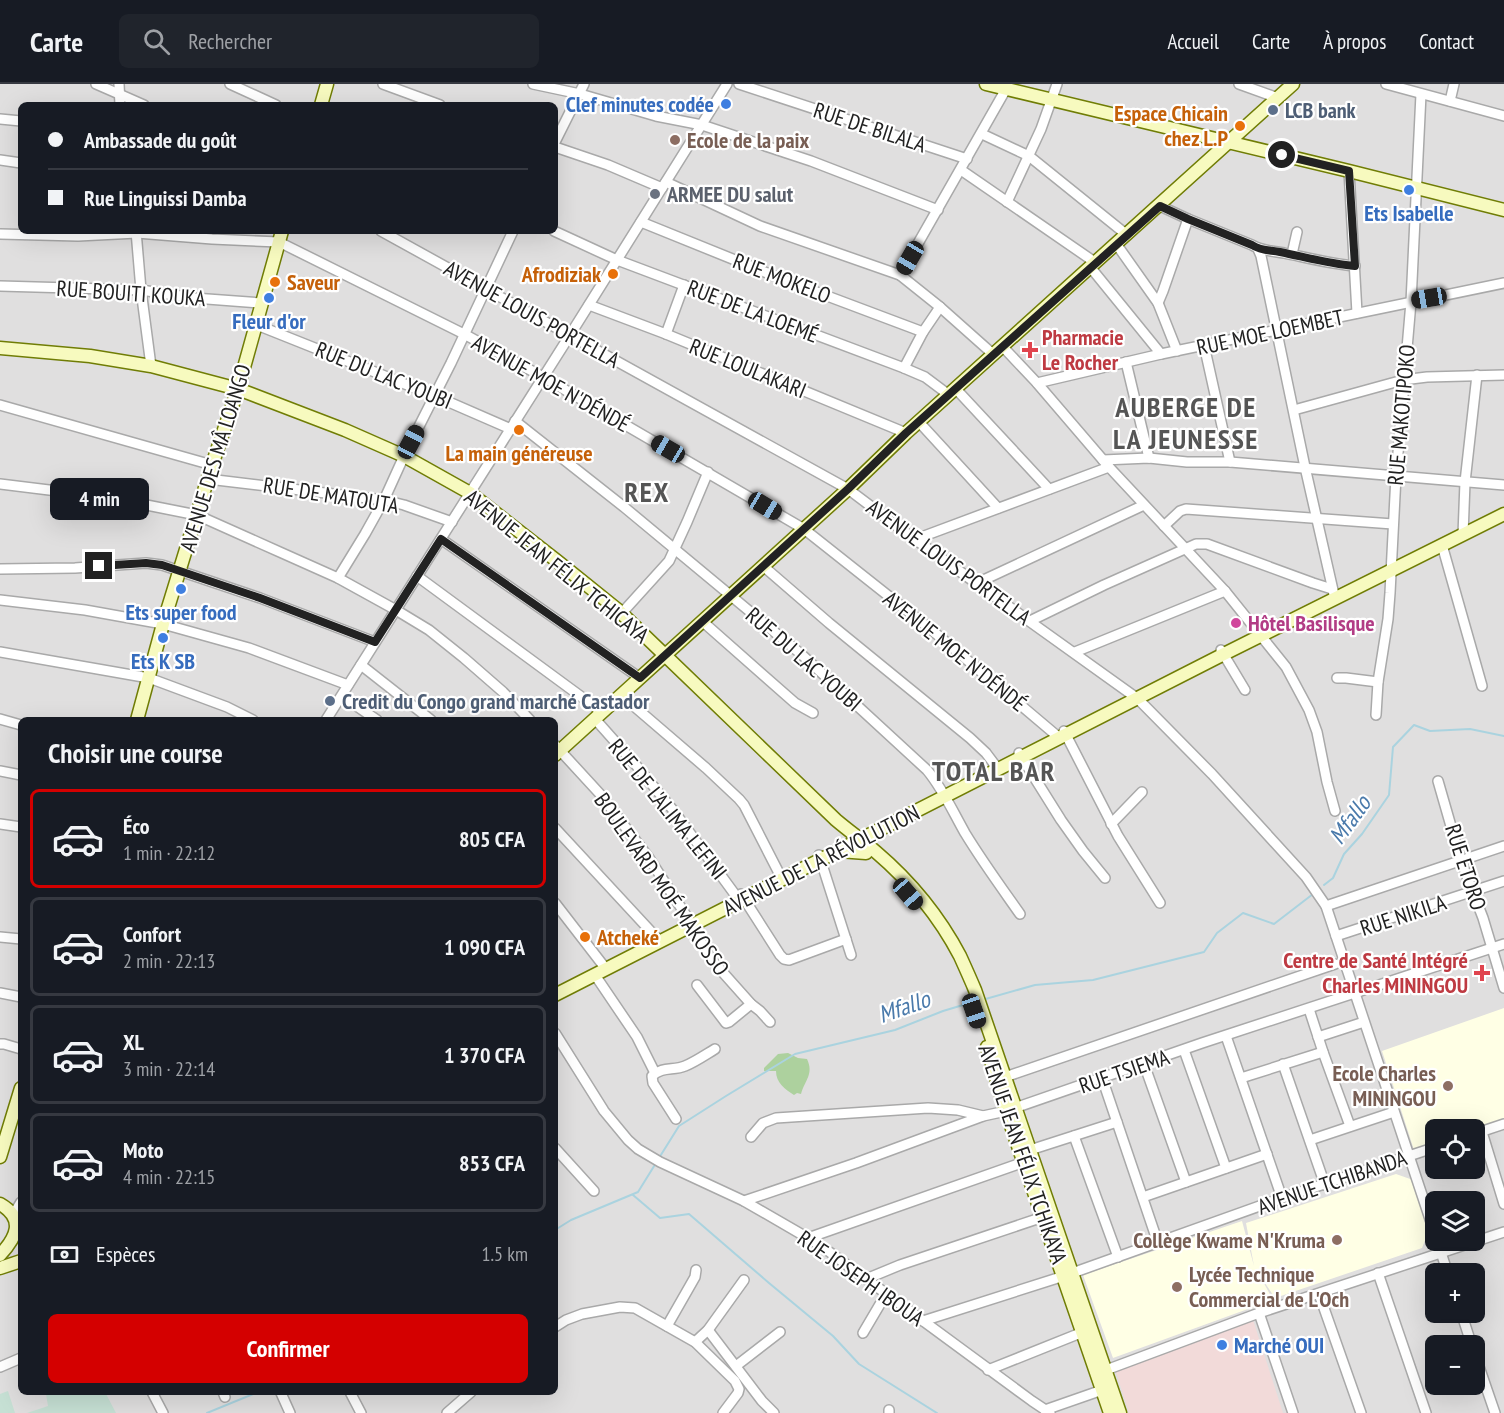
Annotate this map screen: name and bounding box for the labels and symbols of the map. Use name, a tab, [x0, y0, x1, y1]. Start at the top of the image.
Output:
place label: Clef minutes codée	[566, 90, 714, 118]
street label: RUE DE BILALA	[810, 96, 930, 159]
place label: LCB bank	[1285, 96, 1357, 124]
marker: Clef minutes codée	[719, 97, 733, 111]
place label: Espace Chicain chez L.P	[1114, 99, 1229, 152]
marker: LCB bank	[1266, 103, 1280, 117]
marker: Espace Chicain chez L.P	[1233, 119, 1247, 133]
place label: Ecole de la paix	[687, 126, 809, 154]
marker: Ecole de la paix	[668, 133, 682, 147]
route start	[1268, 141, 1295, 168]
place label: ARMEE DU salut	[666, 180, 794, 208]
marker: Ets Isabelle	[1402, 183, 1416, 197]
marker: ARMEE DU salut	[648, 187, 662, 201]
place label: Ets Isabelle	[1364, 199, 1454, 227]
car	[893, 238, 927, 278]
street label: RUE MOKELO	[729, 247, 835, 309]
street label: AVENUE LOUIS PORTELLA	[439, 254, 625, 374]
place label: Afrodiziak	[521, 260, 602, 288]
marker: Afrodiziak	[606, 267, 620, 281]
place label: Saveur	[287, 268, 341, 296]
street label: RUE DE LA LOEMÉ	[683, 273, 823, 349]
street label: RUE BOUITI KOUKA	[55, 274, 207, 312]
marker: Saveur	[268, 275, 282, 289]
car	[1410, 286, 1448, 310]
marker: Fleur d'or	[262, 291, 276, 305]
street label: RUE MOE LOEMBET	[1194, 303, 1346, 361]
place label: Fleur d'or	[232, 307, 306, 335]
place label: Pharmacie Le Rocher	[1042, 323, 1124, 376]
street label: AVENUE MOE N'DÉNDÉ	[467, 328, 635, 438]
street label: RUE LOULAKARI	[685, 332, 811, 404]
street label: RUE DU LAC YOUBI	[312, 335, 456, 415]
marker: Pharmacie Le Rocher	[1023, 343, 1037, 357]
street label: RUE MAKOTIPOKO	[1381, 343, 1421, 487]
street label: AVENUE DES MÂ LOANGO	[173, 361, 257, 555]
district label: AUBERGE DE LA JEUNESSE	[1113, 388, 1259, 457]
car	[395, 422, 427, 462]
marker: La main généreuse	[512, 423, 526, 437]
car	[648, 432, 688, 466]
place label: La main généreuse	[445, 439, 593, 467]
street label: RUE DE MATOUTA	[261, 470, 401, 520]
district label: REX	[624, 473, 670, 510]
callout: 4 min	[50, 479, 148, 521]
street label: AVENUE JEAN FÉLIX TCHICAYA	[459, 483, 655, 649]
car	[745, 489, 785, 523]
street label: AVENUE LOUIS PORTELLA	[861, 493, 1037, 631]
route end	[85, 552, 112, 579]
marker: Ets super food	[174, 582, 188, 596]
street label: AVENUE MOE N'DÉNDÉ	[878, 585, 1032, 717]
place label: Ets super food	[125, 598, 237, 626]
street label: RUE DU LAC YOUBI	[740, 601, 868, 717]
place label: Hôtel Basilisque	[1248, 609, 1375, 637]
marker: Hôtel Basilisque	[1229, 616, 1243, 630]
marker: Ets K SB	[156, 631, 170, 645]
place label: Ets K SB	[131, 647, 195, 675]
place label: Credit du Congo grand marché Castador	[342, 687, 650, 715]
marker: Credit du Congo grand marché Castador	[323, 694, 337, 708]
street label: RUE DE L'ALIMA LEFINI	[603, 733, 733, 885]
district label: TOTAL BAR	[932, 752, 1056, 789]
street label: BOULEVARD MOÉ MAKOSSO	[588, 787, 736, 981]
water label: Mfallo	[1322, 788, 1379, 850]
street label: AVENUE DE LA RÉVOLUTION	[718, 798, 924, 922]
street label: RUE ETORO	[1439, 821, 1493, 913]
car	[889, 875, 927, 913]
street label: RUE NIKILA	[1356, 888, 1450, 942]
place label: Atcheké	[596, 923, 659, 951]
marker: Atcheké	[578, 930, 592, 944]
place label: Centre de Santé Intégré Charles MININGOU	[1283, 946, 1468, 999]
marker: Centre de Santé Intégré Charles MININGOU	[1473, 964, 1491, 982]
water label: Mfallo	[874, 983, 935, 1030]
car	[960, 991, 988, 1031]
street label: AVENUE JEAN FÉLIX TCHIKAYA	[972, 1041, 1074, 1268]
street label: RUE TSIEMA	[1075, 1042, 1173, 1100]
place label: Ecole Charles MININGOU	[1332, 1059, 1436, 1112]
marker: Ecole Charles MININGOU	[1441, 1079, 1455, 1093]
street label: AVENUE TCHIBANDA	[1254, 1143, 1411, 1221]
street label: RUE JOSEPH IBOUA	[792, 1224, 930, 1332]
place label: Collège Kwame N'Kruma	[1133, 1226, 1325, 1254]
marker: Collège Kwame N'Kruma	[1330, 1233, 1344, 1247]
place label: Lycée Technique Commercial de L'Och	[1189, 1260, 1349, 1313]
marker: Lycée Technique Commercial de L'Och	[1170, 1280, 1184, 1294]
place label: Marché OUI	[1234, 1331, 1324, 1359]
marker: Marché OUI	[1215, 1338, 1229, 1352]

